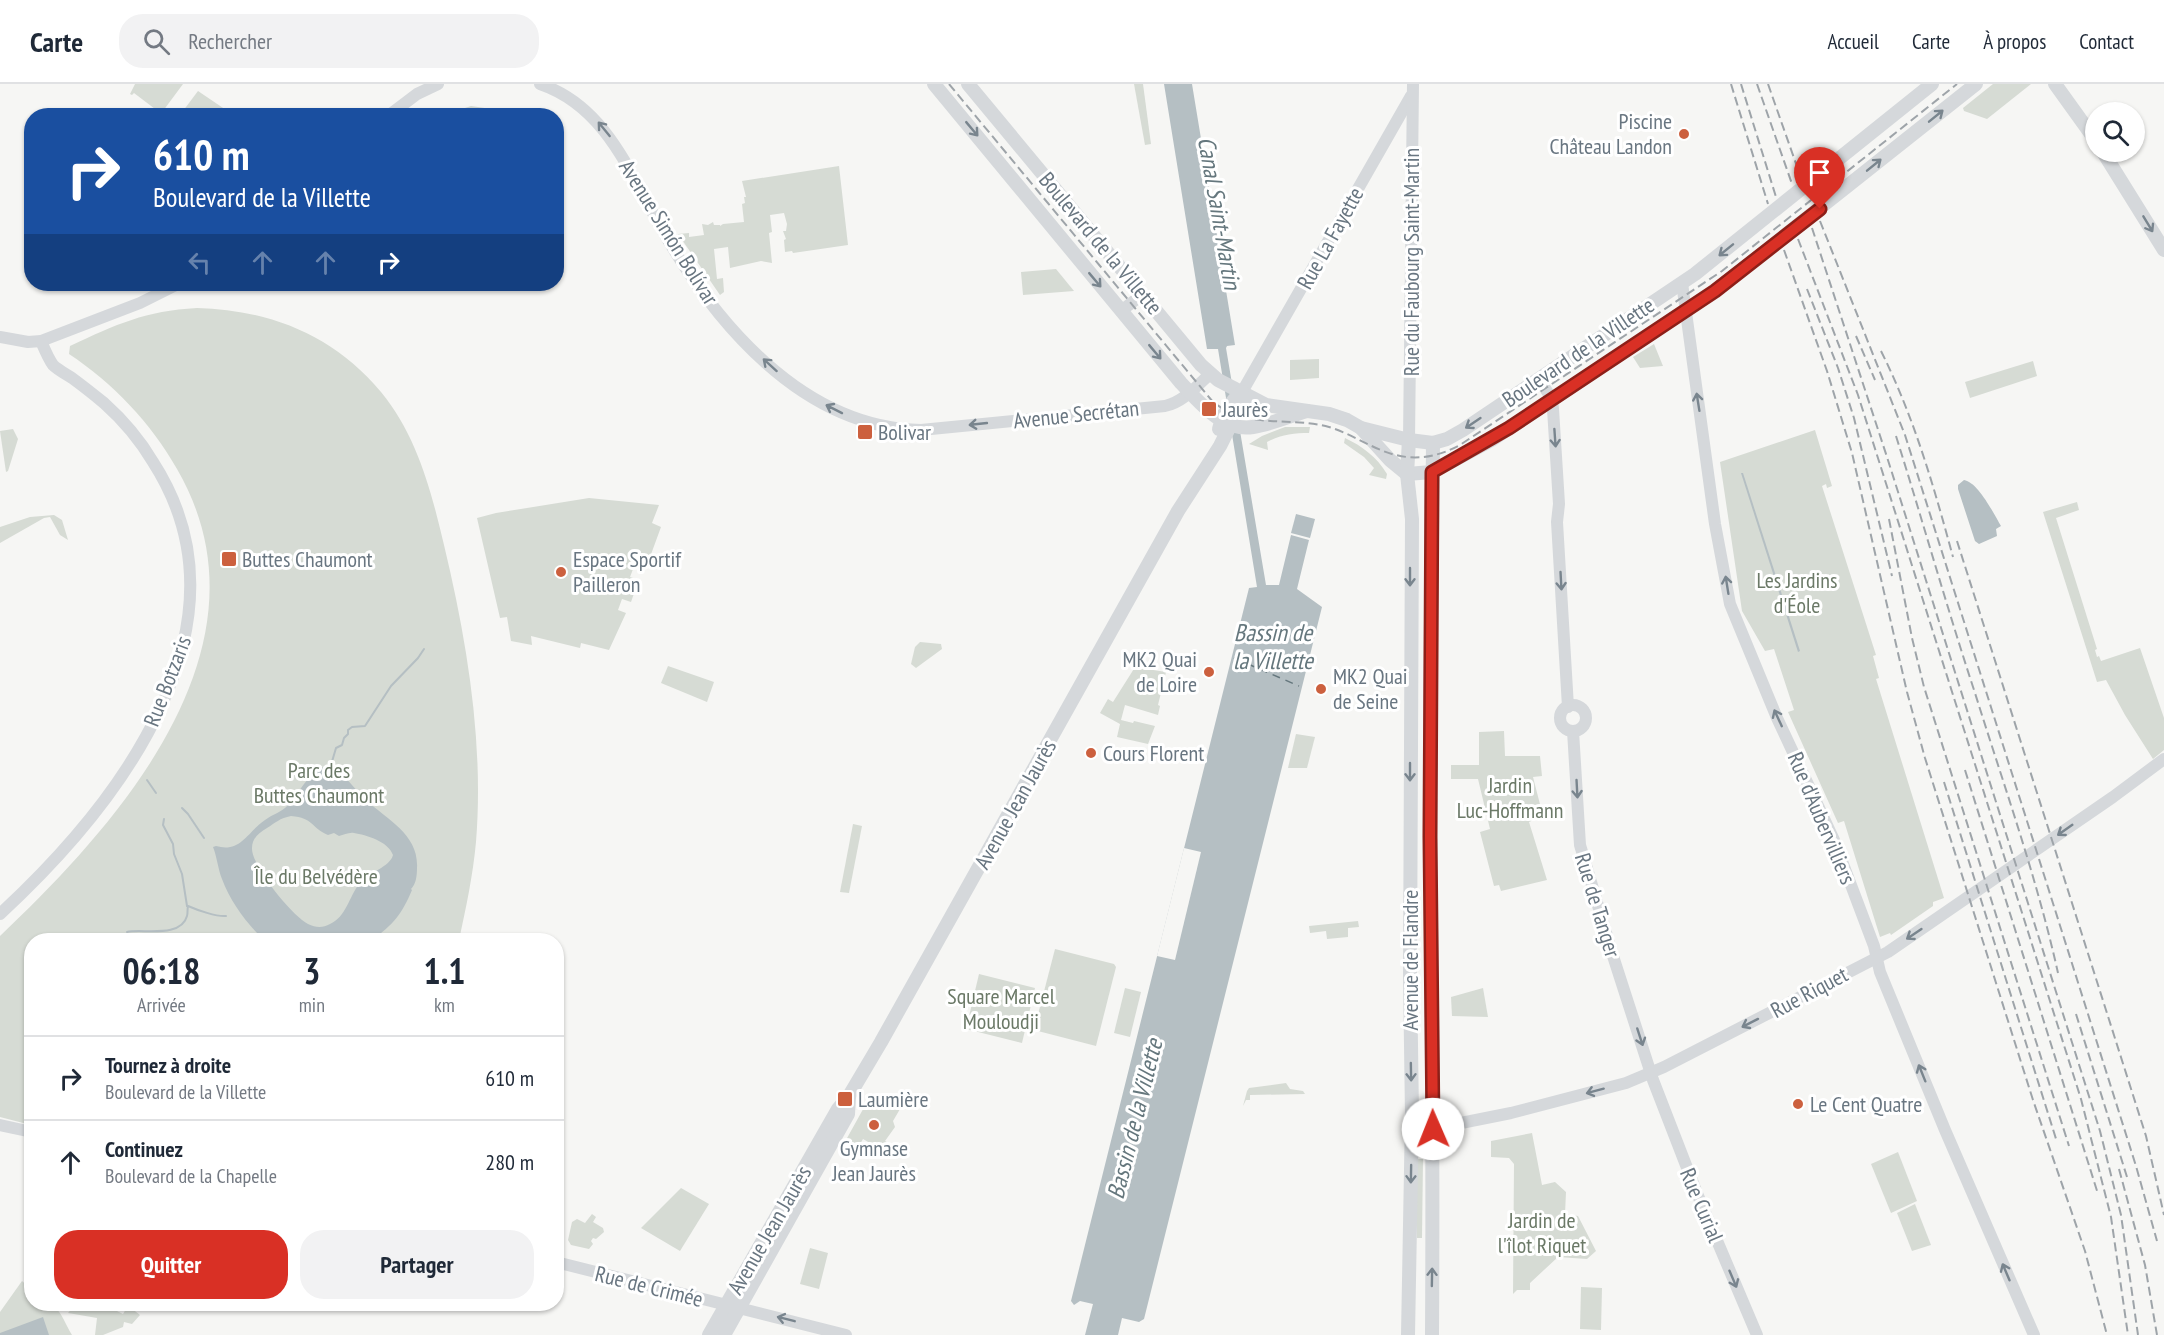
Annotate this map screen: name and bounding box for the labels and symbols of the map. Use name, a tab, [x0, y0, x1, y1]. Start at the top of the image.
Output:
place label: Piscine Château Landon	[1550, 107, 1672, 160]
one-way arrow	[1927, 109, 1943, 122]
one-way arrow	[965, 121, 978, 137]
one-way arrow	[597, 122, 610, 138]
marker: Piscine Château Landon	[1677, 127, 1691, 141]
water label: Canal Saint-Martin	[1191, 134, 1248, 293]
pin	[1794, 147, 1845, 209]
street label: Rue du Faubourg Saint-Martin	[1397, 148, 1425, 376]
street label: Avenue Simón Bolívar	[613, 154, 725, 310]
one-way arrow	[1866, 159, 1882, 172]
street label: Boulevard de la Villette	[1033, 166, 1169, 320]
street label: Rue La Fayette	[1291, 182, 1369, 294]
one-way arrow	[2143, 215, 2155, 232]
one-way arrow	[1718, 244, 1734, 257]
one-way arrow	[1089, 272, 1102, 288]
street label: Boulevard de la Villette	[1497, 291, 1659, 413]
one-way arrow	[1149, 344, 1162, 360]
one-way arrow	[763, 358, 778, 372]
one-way arrow	[1692, 392, 1703, 412]
street label: Avenue Secrétan	[1012, 393, 1140, 435]
place label: Jaurès	[1221, 395, 1268, 423]
marker: Jaurès	[1200, 400, 1218, 418]
one-way arrow	[825, 403, 843, 414]
one-way arrow	[1465, 417, 1481, 429]
place label: Bolivar	[878, 418, 931, 446]
one-way arrow	[969, 419, 989, 430]
marker: Bolivar	[856, 423, 874, 441]
one-way arrow	[1549, 427, 1560, 447]
place label: Buttes Chaumont	[242, 545, 373, 573]
place label: Espace Sportif Pailleron	[573, 545, 682, 598]
marker: Buttes Chaumont	[220, 550, 238, 568]
marker: Espace Sportif Pailleron	[554, 565, 568, 579]
park label: Les Jardins d'Éole	[1757, 566, 1837, 619]
one-way arrow	[1404, 567, 1416, 587]
one-way arrow	[1555, 570, 1566, 590]
one-way arrow	[1721, 576, 1732, 595]
water label: Bassin de la Villette	[1233, 617, 1315, 676]
street label: Rue Botzaris	[137, 632, 197, 730]
place label: MK2 Quai de Loire	[1122, 645, 1197, 698]
place label: MK2 Quai de Seine	[1333, 662, 1408, 715]
marker: MK2 Quai de Loire	[1202, 665, 1216, 679]
marker: MK2 Quai de Seine	[1314, 682, 1328, 696]
one-way arrow	[1771, 710, 1783, 728]
street label: Avenue Jean Jaurès	[968, 734, 1062, 874]
place label: Cours Florent	[1103, 739, 1204, 767]
marker: Cours Florent	[1084, 746, 1098, 760]
street label: Rue d'Aubervilliers	[1782, 748, 1862, 888]
park label: Parc des Buttes Chaumont	[254, 756, 384, 809]
one-way arrow	[1404, 762, 1416, 782]
park label: Jardin Luc-Hoffmann	[1457, 771, 1563, 824]
one-way arrow	[1572, 779, 1583, 799]
one-way arrow	[2058, 824, 2074, 836]
street label: Rue de Tanger	[1569, 849, 1627, 961]
park label: Île du Belvédère	[253, 862, 378, 890]
street label: Avenue de Flandre	[1396, 890, 1424, 1030]
one-way arrow	[1907, 928, 1923, 940]
street label: Rue Riquet	[1766, 960, 1852, 1024]
park label: Square Marcel Mouloudji	[947, 982, 1056, 1035]
one-way arrow	[1741, 1018, 1759, 1030]
one-way arrow	[1635, 1027, 1646, 1046]
water label: Bassin de la Villette	[1100, 1034, 1170, 1202]
one-way arrow	[1405, 1062, 1417, 1082]
one-way arrow	[1916, 1065, 1927, 1083]
place label: Laumière	[858, 1085, 928, 1113]
one-way arrow	[1586, 1086, 1605, 1097]
marker: Laumière	[836, 1090, 854, 1108]
place label: Le Cent Quatre	[1810, 1090, 1922, 1118]
position arrow	[1401, 1097, 1465, 1161]
marker: Le Cent Quatre	[1791, 1097, 1805, 1111]
marker: Gymnase Jean Jaurès	[867, 1118, 881, 1132]
place label: Gymnase Jean Jaurès	[831, 1134, 916, 1187]
street label: Avenue Jean Jaurès	[721, 1161, 817, 1299]
one-way arrow	[1405, 1163, 1417, 1183]
street label: Rue Curial	[1674, 1164, 1730, 1247]
park label: Jardin de l'îlot Riquet	[1498, 1206, 1586, 1259]
street label: Rue de Crimée	[592, 1259, 706, 1313]
one-way arrow	[2000, 1264, 2011, 1282]
one-way arrow	[1427, 1267, 1438, 1287]
one-way arrow	[1728, 1269, 1739, 1288]
one-way arrow	[777, 1313, 796, 1325]

